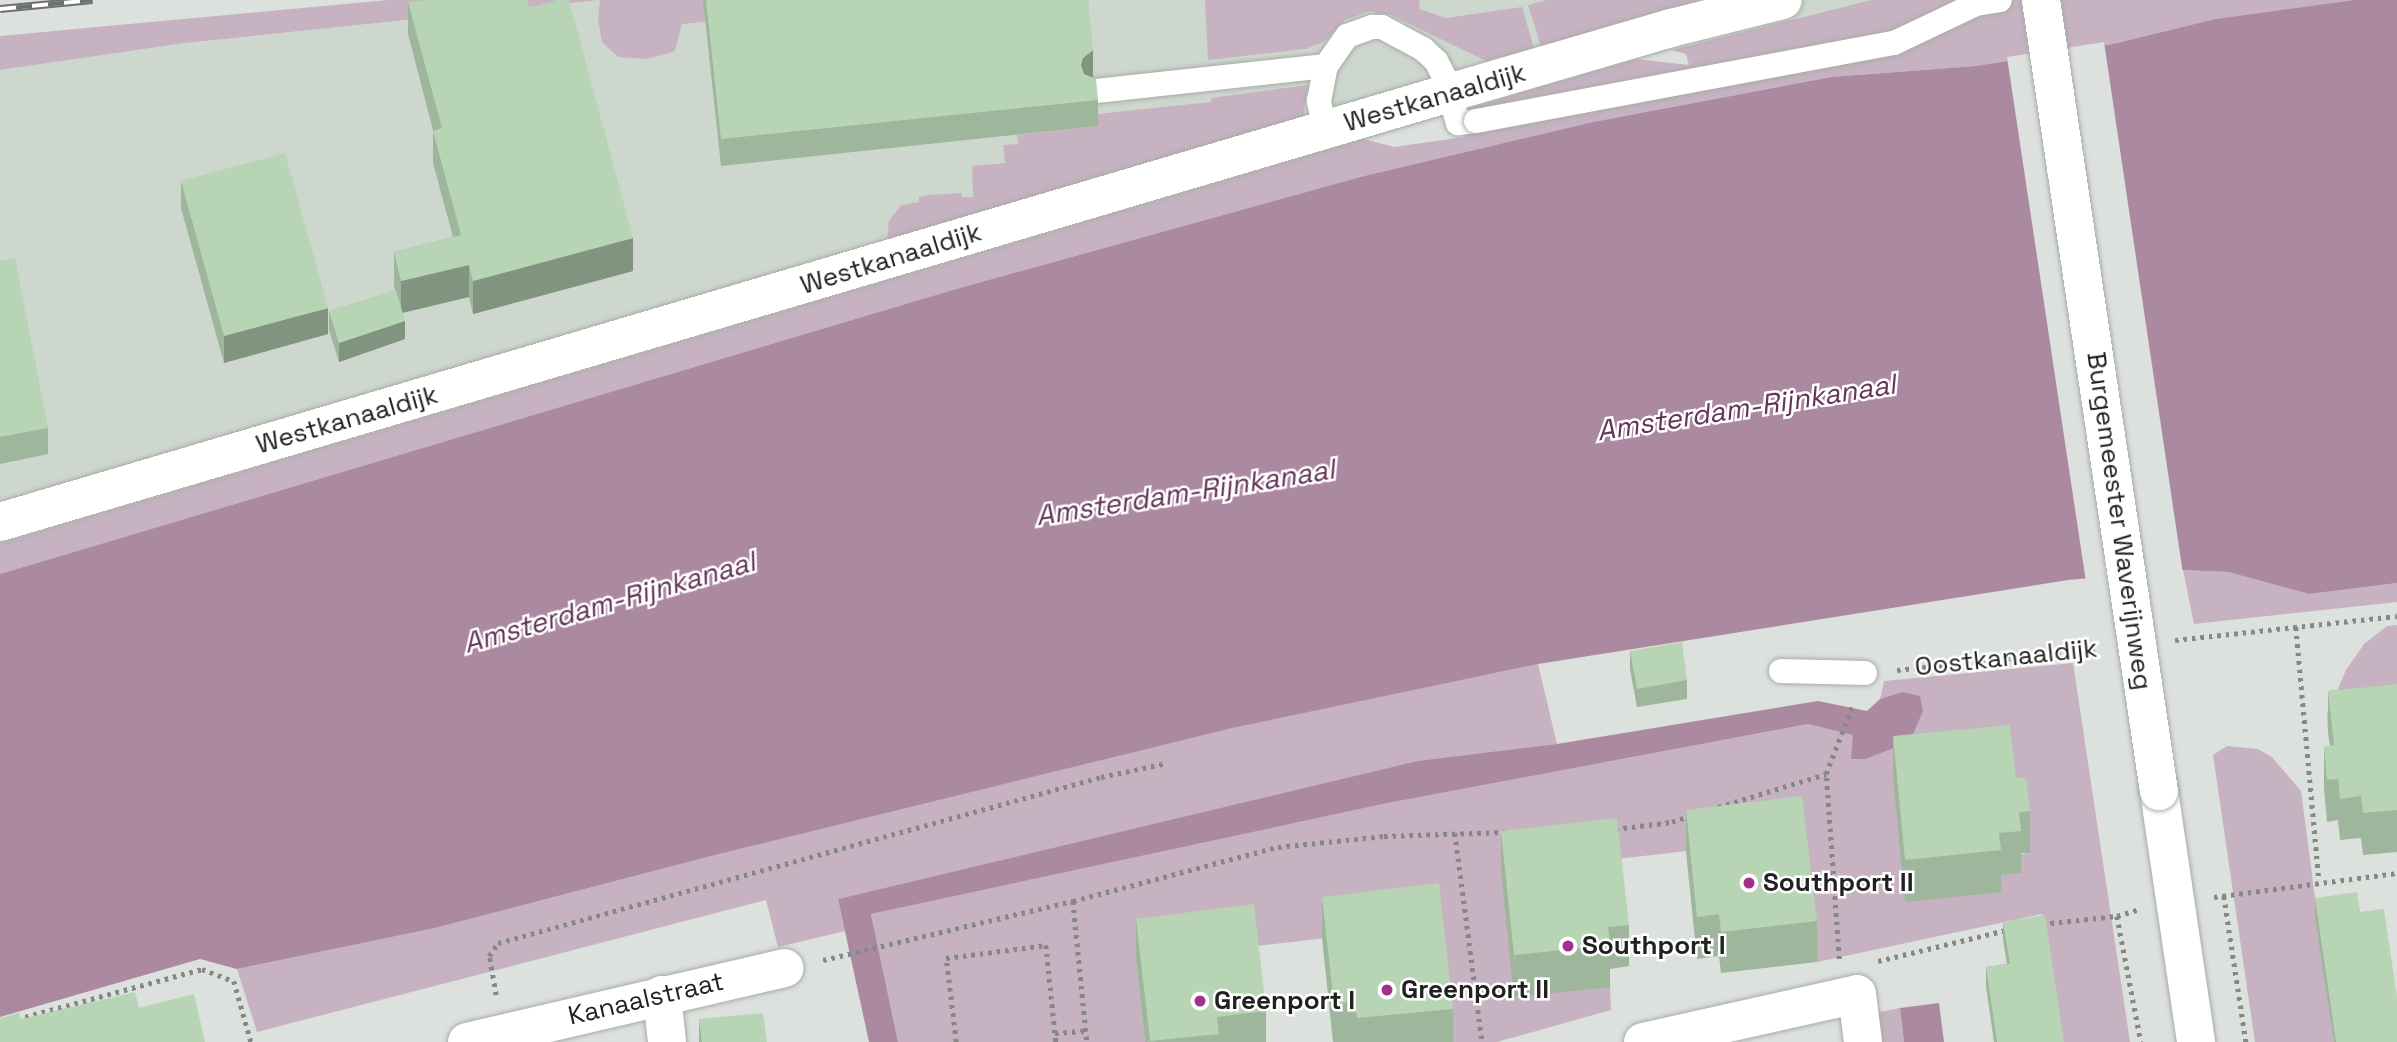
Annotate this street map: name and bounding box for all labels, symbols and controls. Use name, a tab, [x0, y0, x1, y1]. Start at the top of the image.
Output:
street label: Westkanaaldijk	[1341, 57, 1529, 139]
street label: Westkanaaldijk	[797, 217, 985, 301]
street label: Burgemeester Waverijnweg	[2080, 350, 2158, 692]
water label: Amsterdam-Rijnkanaal	[1594, 367, 1898, 447]
street label: Westkanaaldijk	[253, 379, 441, 461]
water label: Amsterdam-Rijnkanaal	[1033, 452, 1337, 532]
water label: Amsterdam-Rijnkanaal	[459, 544, 759, 660]
street label: Oostkanaaldijk	[1913, 633, 2099, 683]
place label: Southport II	[1763, 867, 1914, 899]
marker: Southport II	[1741, 875, 1757, 891]
place label: Southport I	[1582, 930, 1726, 962]
marker: Southport I	[1560, 938, 1576, 954]
street label: Kanaalstraat	[565, 966, 727, 1032]
place label: Greenport II	[1401, 974, 1549, 1006]
marker: Greenport II	[1379, 982, 1395, 998]
place label: Greenport I	[1214, 985, 1355, 1017]
marker: Greenport I	[1192, 993, 1208, 1009]

